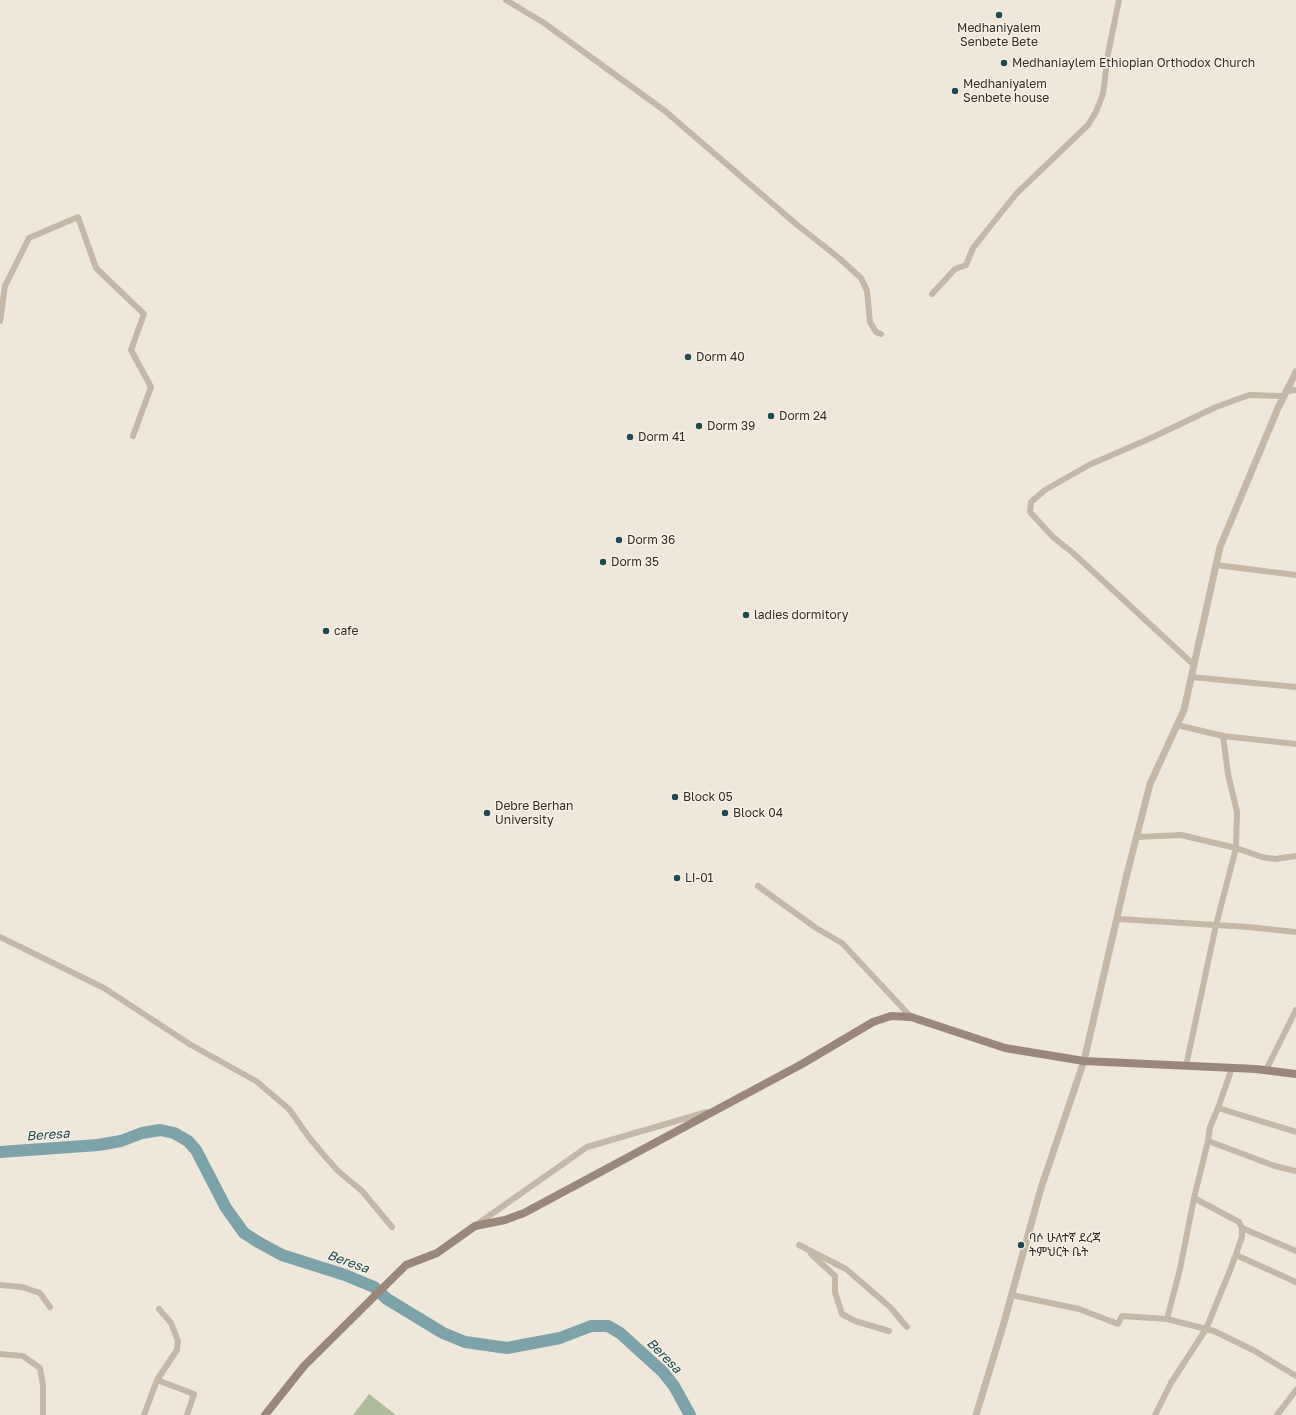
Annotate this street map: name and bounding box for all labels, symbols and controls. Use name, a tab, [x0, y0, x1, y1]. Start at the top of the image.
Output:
marker: Medhaniyalem Senbete Bete	[994, 10, 1004, 20]
place label: Medhaniyalem Senbete Bete	[957, 21, 1041, 49]
place label: Medhaniaylem Ethiopian Orthodox Church	[1012, 56, 1255, 70]
marker: Medhaniaylem Ethiopian Orthodox Church	[999, 58, 1009, 68]
place label: Medhaniyalem Senbete house	[963, 77, 1049, 105]
marker: Medhaniyalem Senbete house	[950, 86, 960, 96]
place label: Dorm 40	[696, 350, 745, 364]
marker: Dorm 40	[683, 352, 693, 362]
place label: Dorm 24	[779, 409, 827, 423]
marker: Dorm 24	[766, 411, 776, 421]
place label: Dorm 39	[707, 419, 755, 433]
marker: Dorm 39	[694, 421, 704, 431]
place label: Dorm 41	[638, 430, 685, 444]
marker: Dorm 41	[625, 432, 635, 442]
place label: Dorm 36	[627, 533, 675, 547]
marker: Dorm 36	[614, 535, 624, 545]
place label: Dorm 35	[611, 555, 659, 569]
marker: Dorm 35	[598, 557, 608, 567]
place label: ladies dormitory	[754, 608, 848, 622]
marker: ladies dormitory	[741, 610, 751, 620]
place label: cafe	[334, 624, 359, 638]
marker: cafe	[321, 626, 331, 636]
place label: Block 05	[683, 790, 733, 804]
marker: Block 05	[670, 792, 680, 802]
place label: Debre Berhan University	[495, 799, 573, 827]
place label: Block 04	[733, 806, 783, 820]
marker: Debre Berhan University	[482, 808, 492, 818]
marker: Block 04	[720, 808, 730, 818]
place label: LI-01	[685, 871, 713, 885]
marker: LI-01	[672, 873, 682, 883]
water label: Beresa	[26, 1126, 70, 1144]
place label: ባሶ ሁለተኛ ደረጃ ትምህርት ቤት	[1029, 1231, 1101, 1259]
marker: ባሶ ሁለተኛ ደረጃ ትምህርት ቤት	[1016, 1240, 1026, 1250]
water label: Beresa	[325, 1247, 371, 1277]
water label: Beresa	[643, 1335, 685, 1377]

